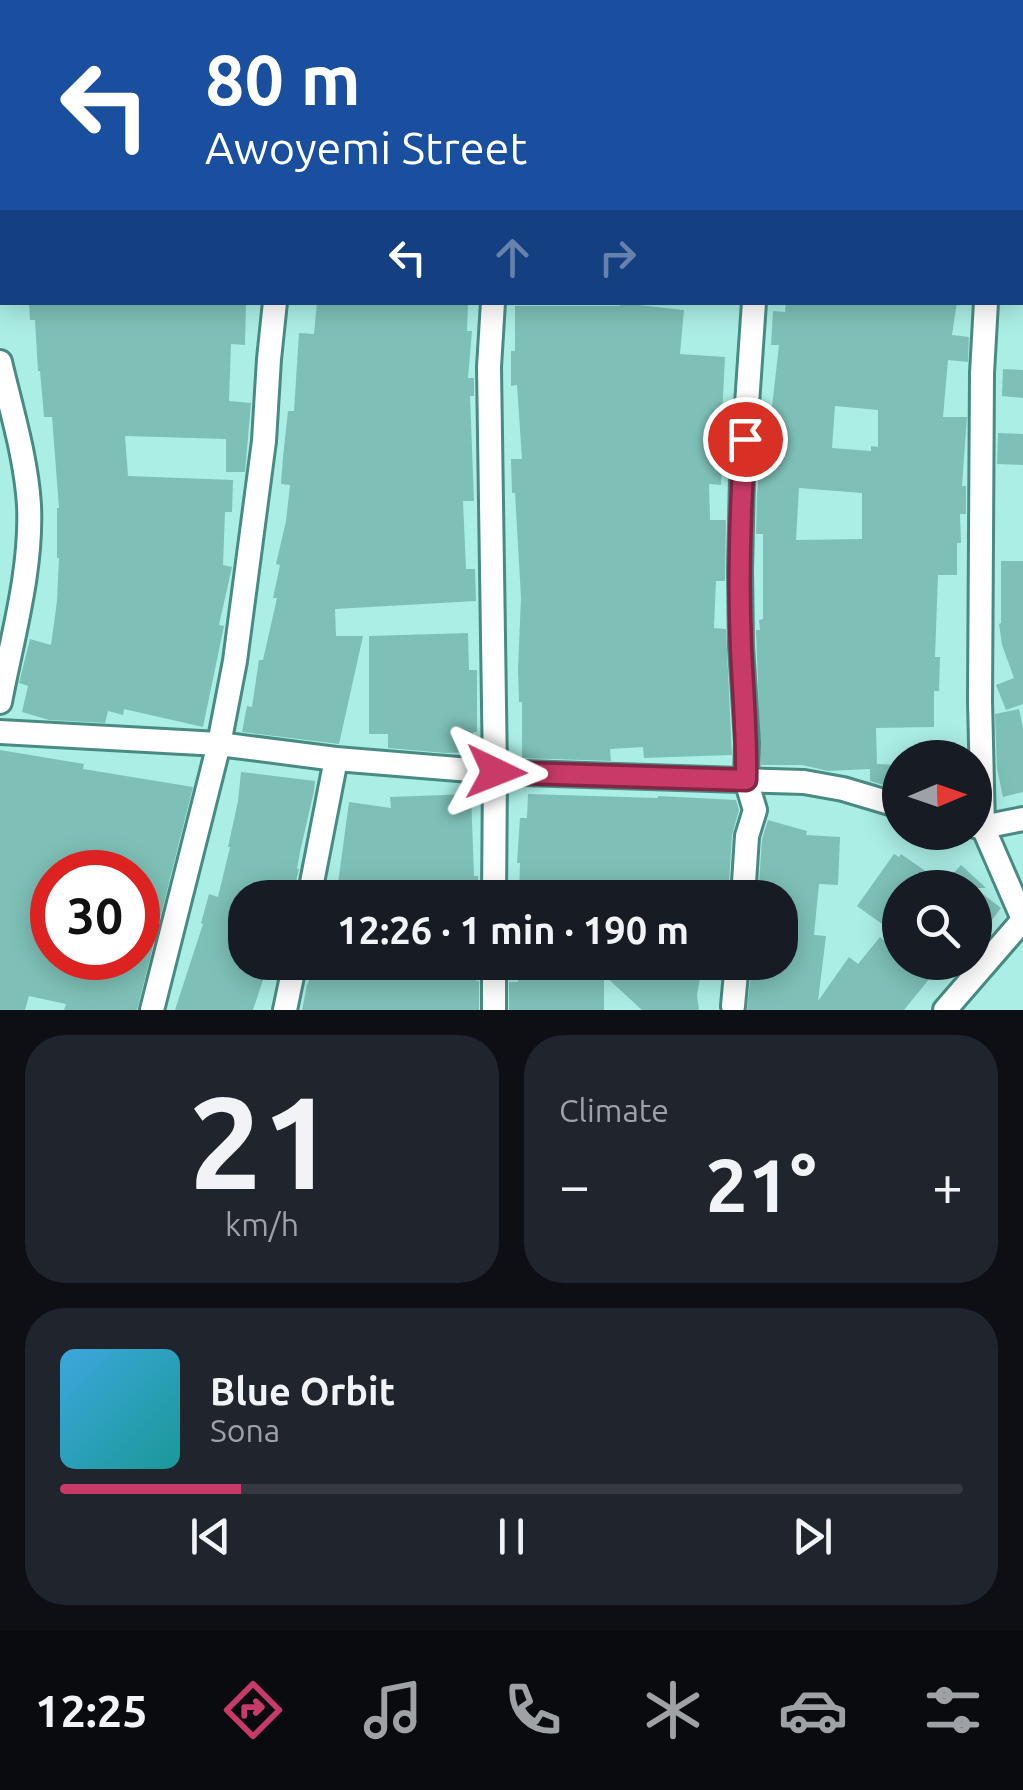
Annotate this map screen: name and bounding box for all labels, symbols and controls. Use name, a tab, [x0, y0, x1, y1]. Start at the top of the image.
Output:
icon: left	[40, 40, 170, 170]
text: 80 m	[205, 40, 361, 118]
text: Awoyemi Street	[205, 122, 527, 173]
icon: left	[380, 230, 435, 285]
icon: ahead	[485, 230, 540, 285]
icon: right	[590, 230, 645, 285]
pin	[703, 397, 788, 482]
icon: arrive	[718, 412, 773, 467]
position arrow	[444, 720, 548, 824]
north arrow	[882, 740, 992, 850]
map controls	[882, 740, 992, 980]
speed limit sign: 30	[30, 850, 160, 980]
button: search	[882, 870, 992, 980]
text: 12:26 · 1 min · 190 m	[337, 909, 689, 951]
text: 21	[189, 1068, 335, 1214]
text: Climate	[559, 1092, 669, 1128]
text: 21°	[705, 1142, 817, 1226]
text: −	[559, 1154, 590, 1215]
text: +	[932, 1154, 963, 1215]
text: km/h	[225, 1206, 299, 1242]
text: Blue Orbit	[210, 1370, 395, 1412]
text: Sona	[210, 1412, 280, 1448]
icon: previous	[183, 1509, 238, 1564]
icon: pause	[484, 1509, 539, 1564]
icon: next	[785, 1509, 840, 1564]
icon: directions	[218, 1675, 288, 1745]
icon: music	[358, 1675, 428, 1745]
icon: phone	[498, 1675, 568, 1745]
icon: climate	[638, 1675, 708, 1745]
icon: car	[778, 1675, 848, 1745]
icon: filters	[918, 1675, 988, 1745]
text: 12:25	[35, 1685, 148, 1736]

